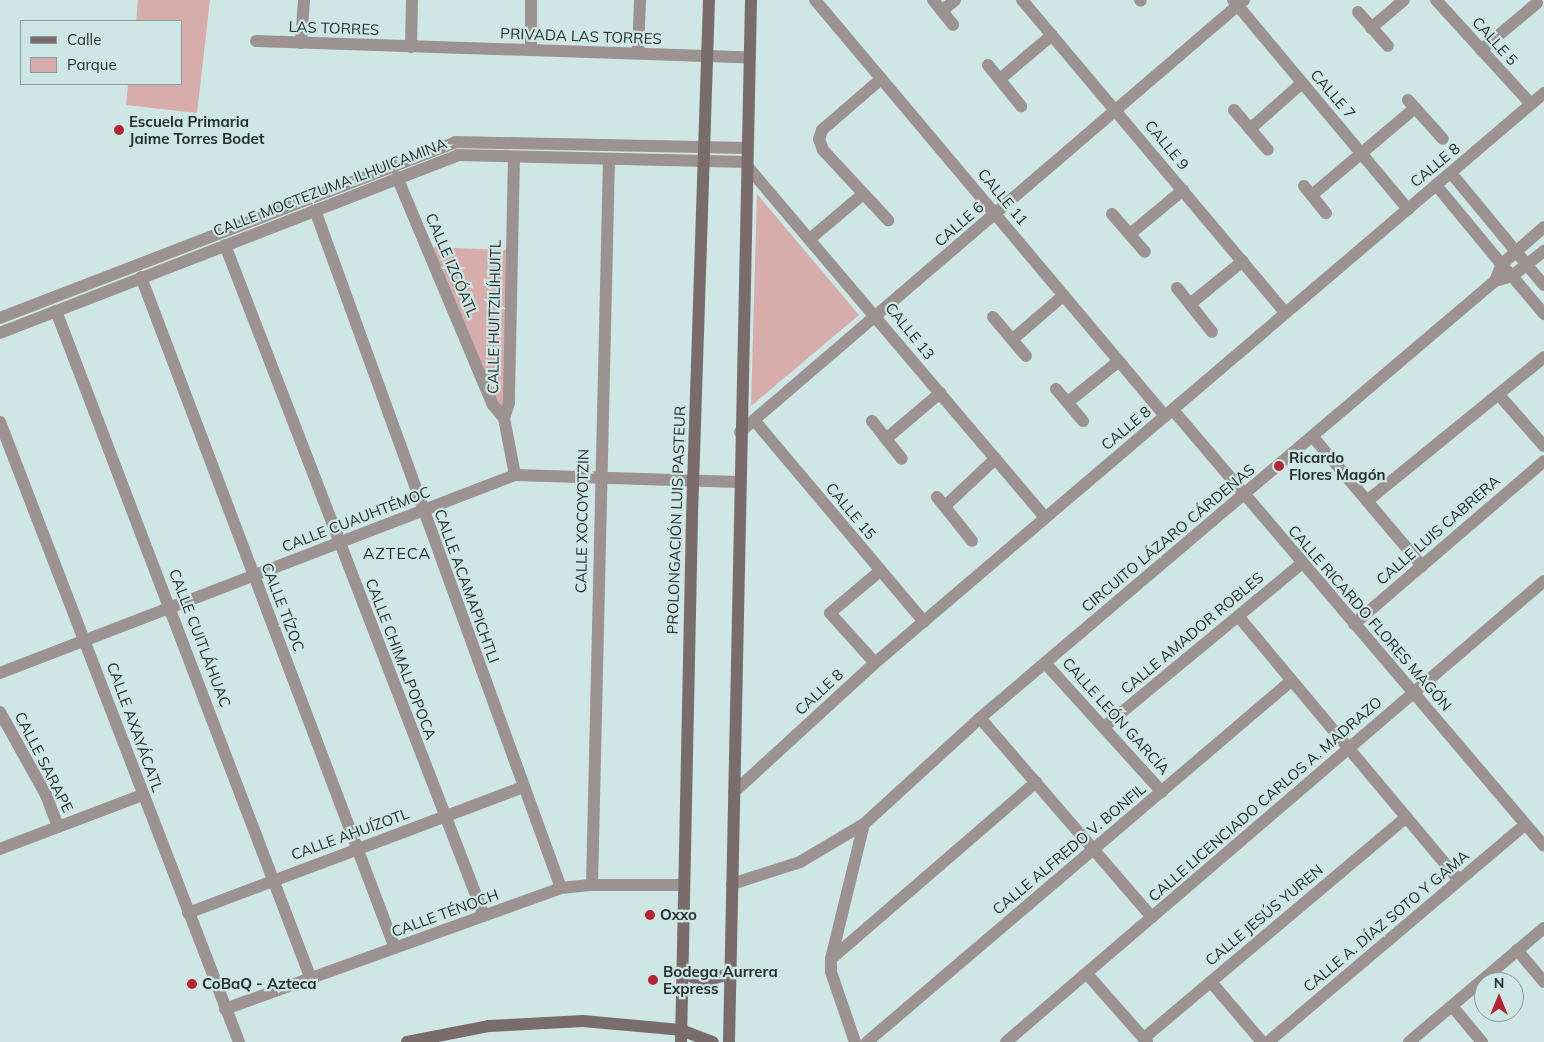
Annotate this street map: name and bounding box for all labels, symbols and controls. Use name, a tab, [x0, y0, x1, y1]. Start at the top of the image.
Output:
street label: CALLE 5	[1469, 13, 1521, 69]
street label: LAS TORRES	[288, 17, 380, 39]
legend	[20, 20, 182, 85]
street label: PRIVADA LAS TORRES	[500, 24, 662, 48]
text: Calle	[67, 30, 101, 49]
text: Parque	[67, 55, 117, 74]
street label: CALLE 7	[1307, 66, 1359, 122]
place label: Escuela Primaria Jaime Torres Bodet	[129, 112, 264, 147]
street label: CALLE 9	[1141, 117, 1193, 173]
marker: Escuela Primaria Jaime Torres Bodet	[113, 124, 125, 136]
street label: CALLE MOCTEZUMA ILHUICAMINA	[211, 134, 449, 240]
street label: CALLE 8	[1407, 139, 1463, 191]
street label: CALLE 11	[974, 165, 1032, 229]
street label: CALLE 6	[931, 198, 987, 250]
street label: CALLE IZCÓATL	[422, 210, 482, 320]
street label: CALLE HUITZILÍHUITL	[484, 240, 504, 394]
street label: CALLE 13	[882, 299, 938, 363]
street label: CALLE 8	[1098, 402, 1154, 454]
street label: PROLONGACIÓN LUIS PASTEUR	[663, 405, 689, 635]
place label: Ricardo Flores Magón	[1289, 448, 1386, 483]
street label: CALLE XOCOYOTZIN	[572, 449, 592, 593]
street label: CIRCUITO LÁZARO CÁRDENAS	[1078, 460, 1258, 616]
marker: Ricardo Flores Magón	[1273, 460, 1285, 472]
street label: CALLE LUIS CABRERA	[1373, 471, 1503, 589]
street label: CALLE 15	[822, 479, 880, 543]
street label: CALLE CUAUHTÉMOC	[279, 482, 433, 556]
street label: CALLE ACAMAPICHTLI	[431, 507, 503, 665]
street label: CALLE RICARDO FLORES MAGÓN	[1285, 522, 1455, 714]
district label: AZTECA	[362, 543, 432, 563]
street label: CALLE TÍZOC	[258, 560, 308, 654]
street label: CALLE CUITLÁHUAC	[165, 566, 235, 710]
street label: CALLE AMADOR ROBLES	[1117, 568, 1267, 698]
street label: CALLE CHIMALPOPOCA	[362, 576, 440, 742]
street label: CALLE LEÓN GARCÍA	[1059, 654, 1173, 778]
street label: CALLE AXAYÁCATL	[103, 660, 167, 794]
street label: CALLE 8	[791, 665, 847, 719]
street label: CALLE LICENCIADO CARLOS A. MADRAZO	[1145, 693, 1385, 905]
street label: CALLE SARAPE	[11, 709, 77, 815]
street label: CALLE ALFREDO V. BONFIL	[989, 780, 1149, 918]
street label: CALLE AHUÍZOTL	[289, 804, 411, 864]
street label: CALLE A. DÍAZ SOTO Y GAMA	[1300, 846, 1472, 996]
street label: CALLE JESÚS YUREN	[1202, 861, 1326, 969]
street label: CALLE TÉNOCH	[389, 885, 501, 941]
place label: Oxxo	[660, 906, 697, 924]
marker: Oxxo	[644, 909, 656, 921]
place label: Bodega Aurrera Express	[663, 962, 778, 997]
north arrow	[1474, 972, 1524, 1022]
marker: Bodega Aurrera Express	[647, 974, 659, 986]
text: N	[1494, 974, 1504, 992]
place label: CoBaQ - Azteca	[202, 975, 317, 993]
marker: CoBaQ - Azteca	[186, 978, 198, 990]

